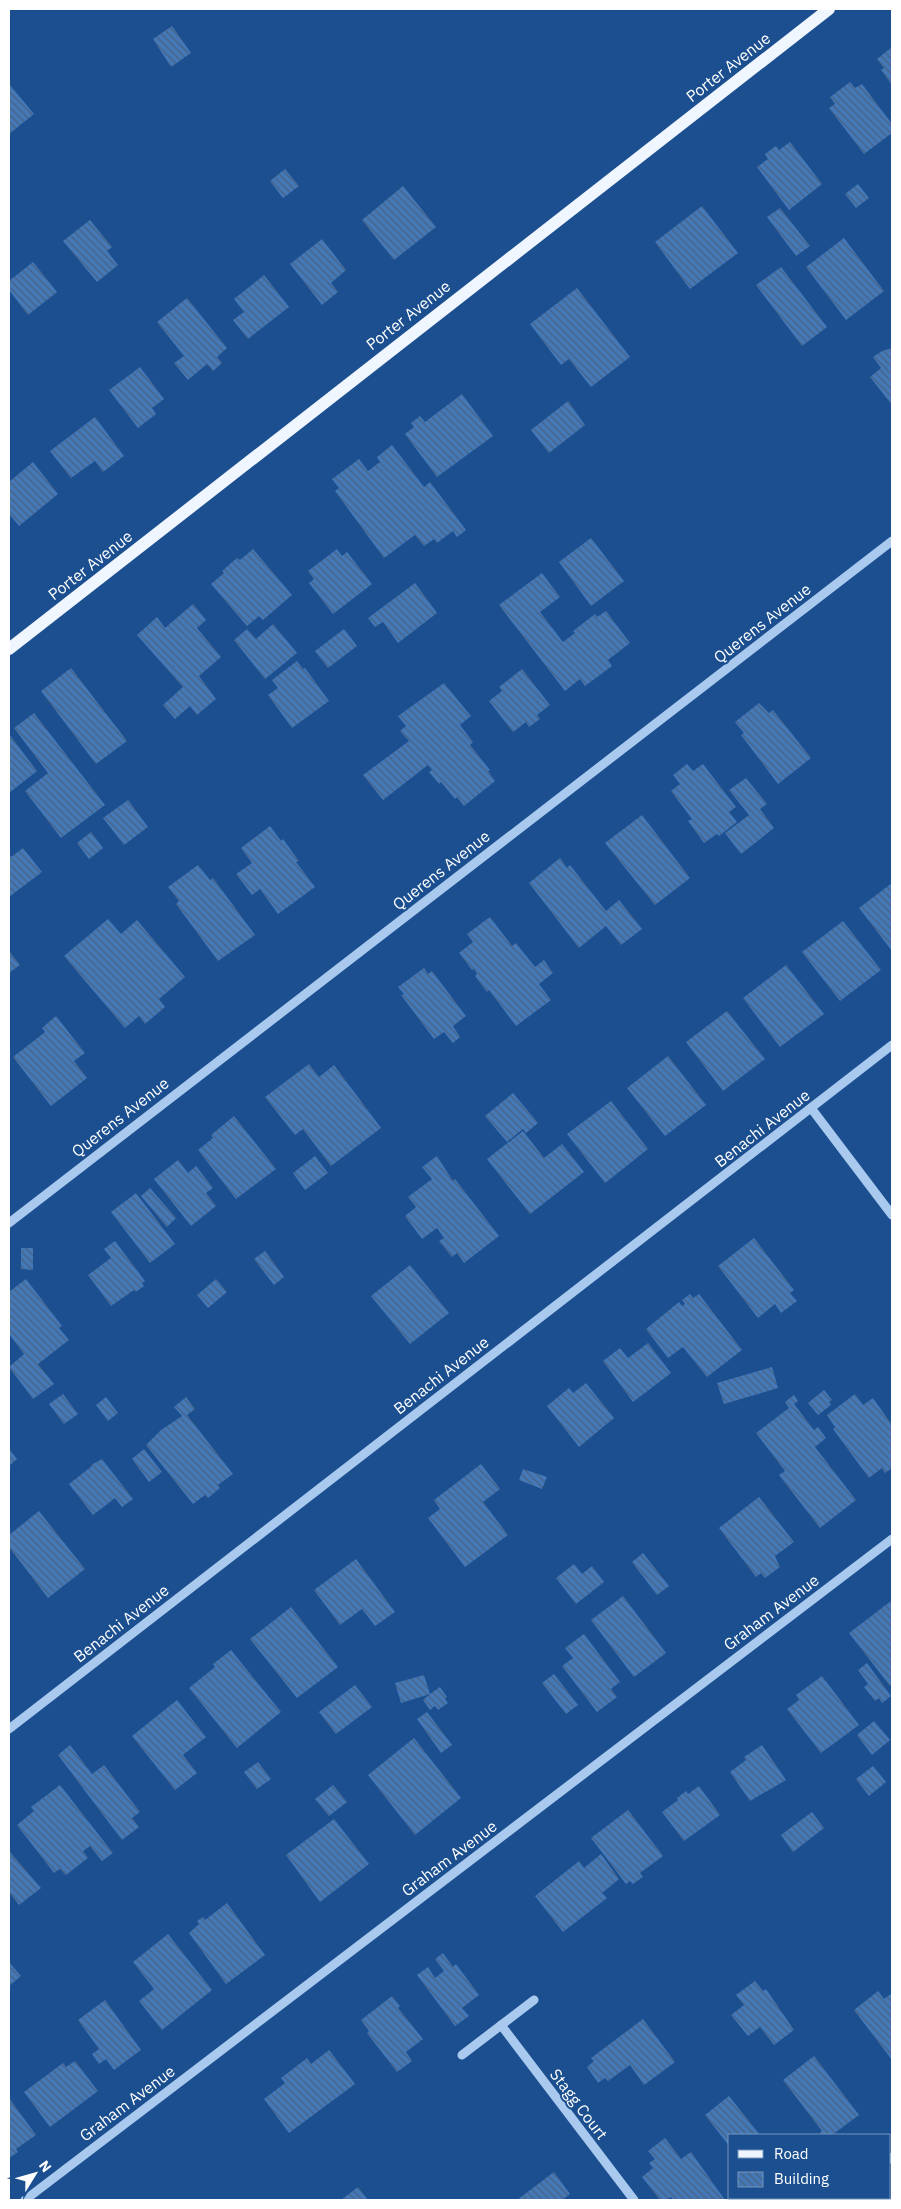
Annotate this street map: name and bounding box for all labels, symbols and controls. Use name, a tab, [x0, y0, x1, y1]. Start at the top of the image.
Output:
street label: Porter Avenue	[682, 28, 774, 106]
street label: Porter Avenue	[362, 276, 454, 354]
street label: Porter Avenue	[44, 526, 136, 604]
street label: Querens Avenue	[709, 579, 815, 667]
street label: Querens Avenue	[388, 826, 494, 914]
street label: Querens Avenue	[67, 1073, 173, 1161]
street label: Benachi Avenue	[710, 1085, 814, 1171]
street label: Benachi Avenue	[389, 1332, 493, 1418]
street label: Graham Avenue	[719, 1570, 823, 1654]
street label: Benachi Avenue	[69, 1580, 173, 1666]
street label: Graham Avenue	[397, 1816, 501, 1900]
street label: Graham Avenue	[75, 2061, 179, 2145]
street label: Stagg Court	[546, 2065, 612, 2143]
legend	[728, 2134, 891, 2199]
text: Road	[774, 2144, 809, 2163]
north arrow	[10, 2149, 60, 2199]
text: N	[35, 2157, 56, 2176]
text: Building	[774, 2169, 829, 2188]

